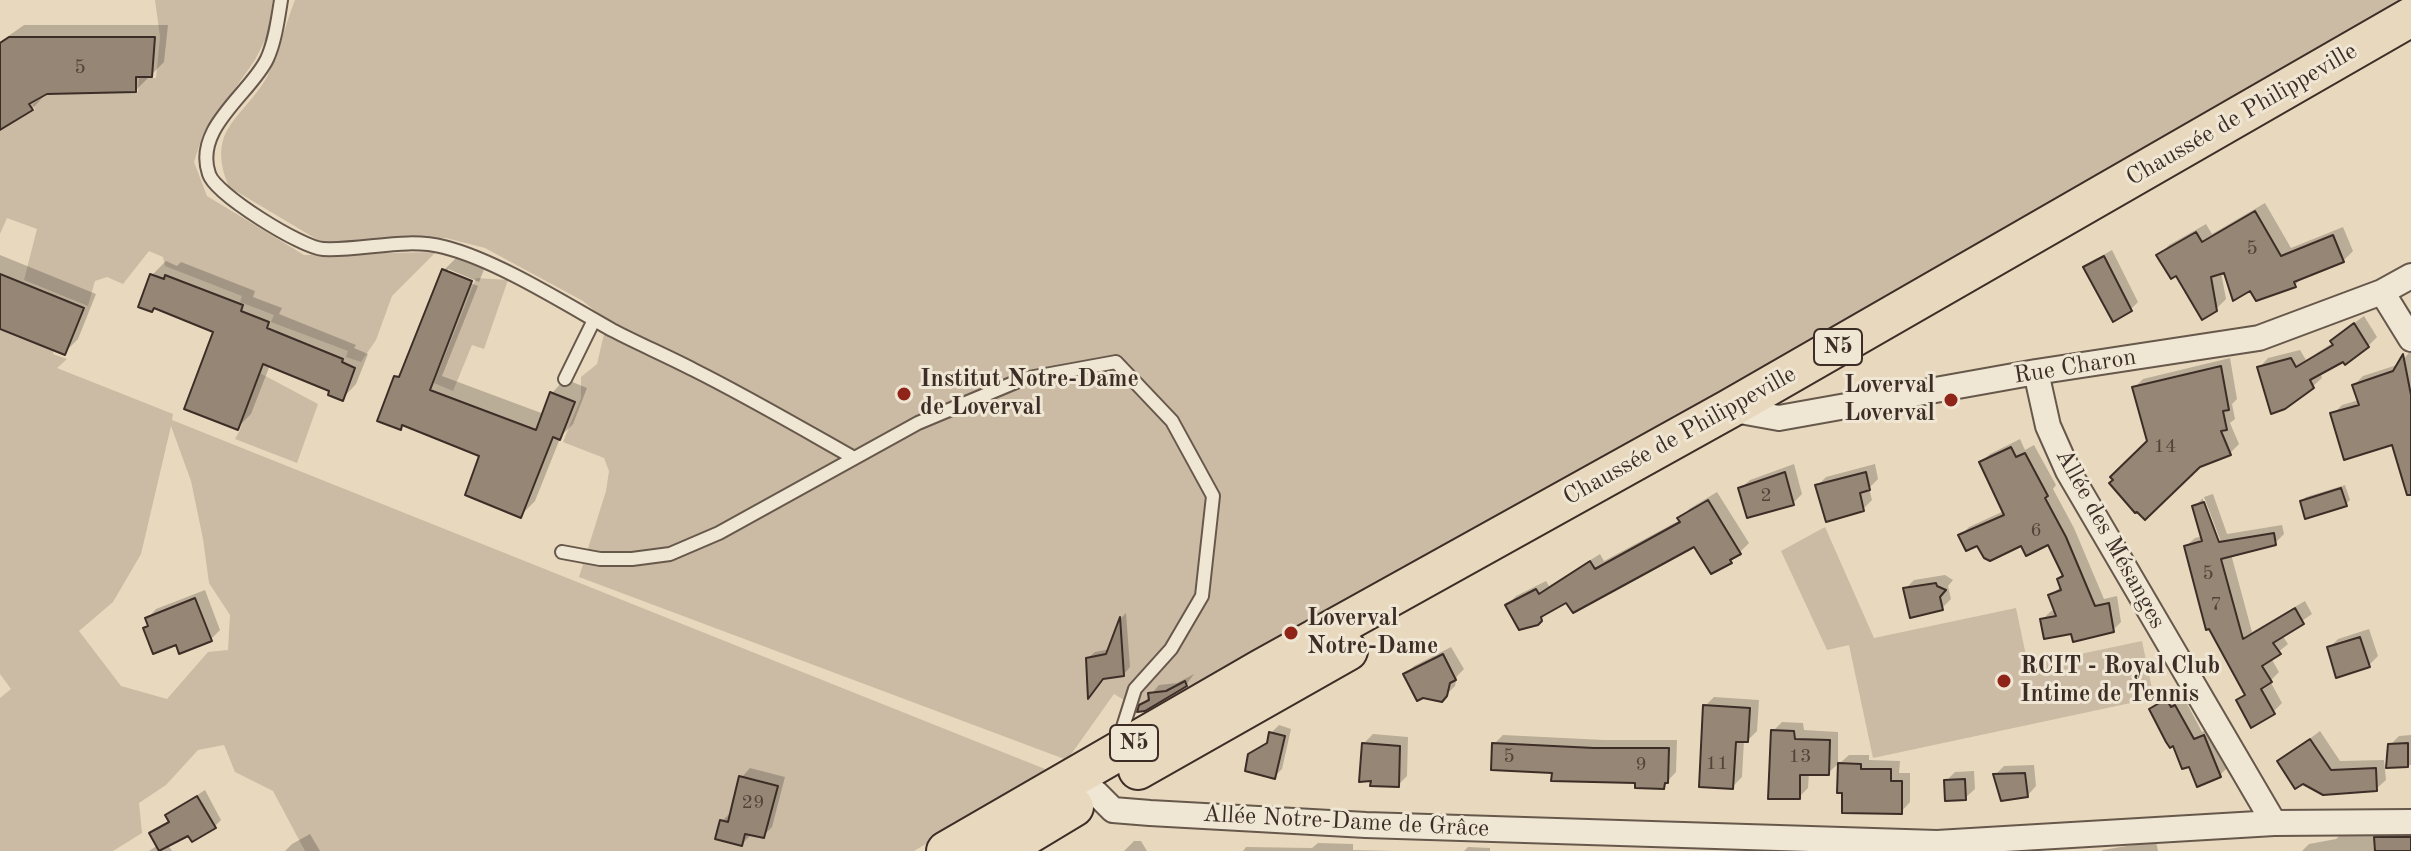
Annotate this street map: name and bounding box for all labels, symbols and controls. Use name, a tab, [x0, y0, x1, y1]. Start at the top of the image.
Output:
street label: Chaussée de Philippeville	[2122, 37, 2362, 193]
house number: 5	[74, 56, 86, 80]
house number: 5	[2246, 237, 2258, 261]
road number: N5	[1814, 329, 1862, 365]
street label: Rue Charon	[2012, 343, 2138, 391]
street label: Chaussée de Philippeville	[1559, 360, 1801, 512]
place label: Institut Notre-Dame de Loverval	[920, 366, 1139, 422]
place label: Loverval Loverval	[1844, 372, 1935, 428]
marker: Institut Notre-Dame de Loverval	[895, 385, 913, 403]
marker: Loverval Loverval	[1942, 391, 1960, 409]
house number: 14	[2153, 435, 2177, 459]
street label: Allée des Mésanges	[2049, 444, 2171, 634]
house number: 2	[1760, 484, 1772, 508]
house number: 6	[2030, 519, 2042, 543]
house number: 5	[2202, 562, 2214, 586]
house number: 7	[2210, 593, 2222, 617]
place label: Loverval Notre-Dame	[1307, 605, 1438, 661]
marker: Loverval Notre-Dame	[1282, 624, 1300, 642]
place label: RCIT - Royal Club Intime de Tennis	[2020, 653, 2220, 709]
marker: RCIT - Royal Club Intime de Tennis	[1995, 672, 2013, 690]
road number: N5	[1110, 725, 1158, 761]
house number: 5	[1503, 745, 1515, 769]
house number: 13	[1788, 745, 1812, 769]
house number: 11	[1705, 752, 1729, 776]
house number: 9	[1635, 753, 1647, 777]
house number: 29	[741, 791, 765, 815]
street label: Allée Notre-Dame de Grâce	[1202, 800, 1490, 844]

